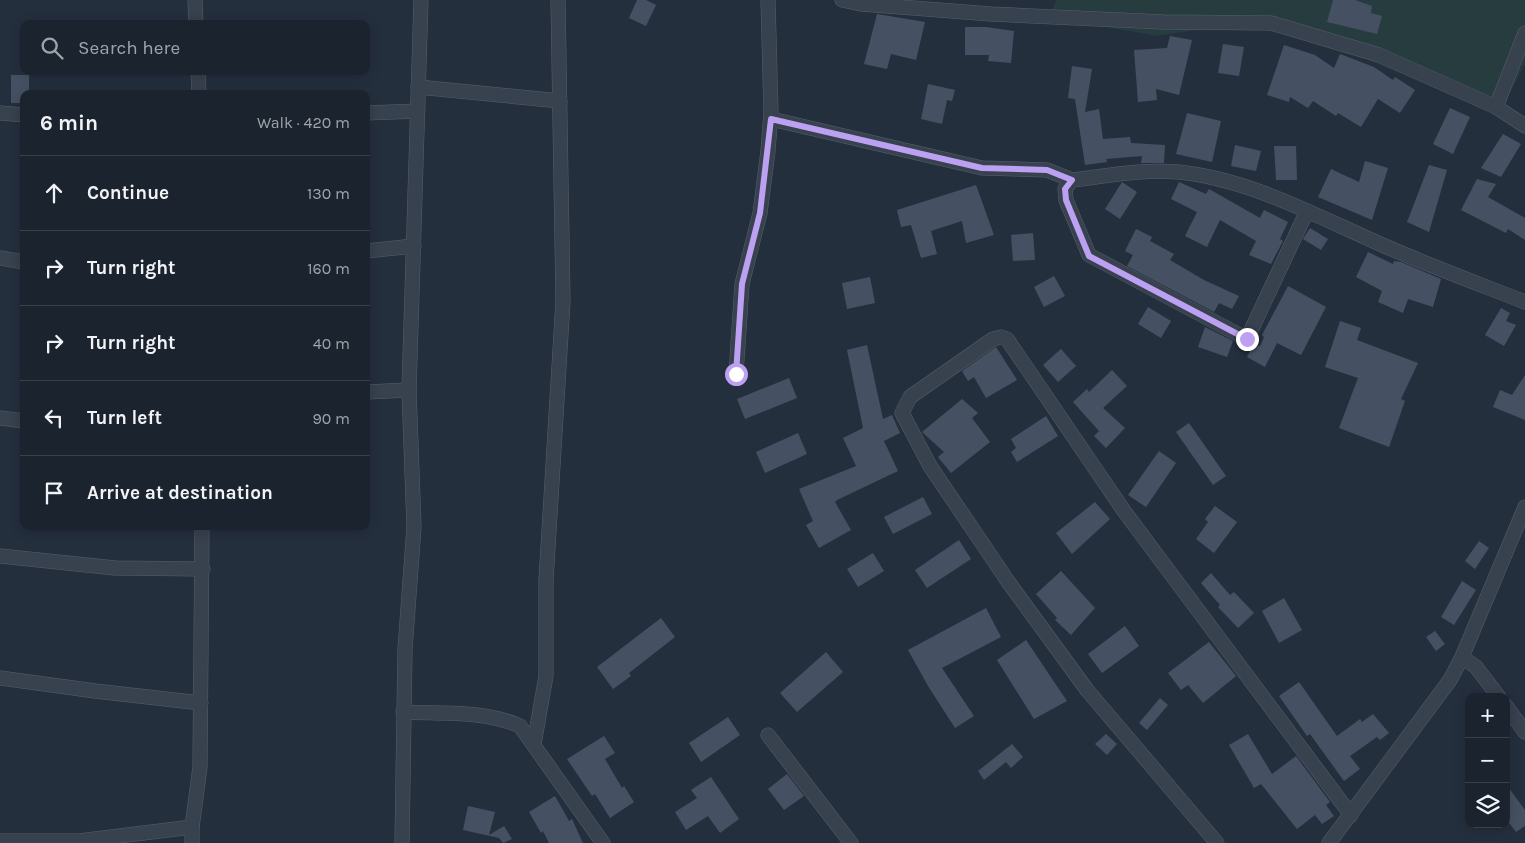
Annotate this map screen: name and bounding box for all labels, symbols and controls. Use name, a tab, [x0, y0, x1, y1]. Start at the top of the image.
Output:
search box	[20, 20, 370, 75]
icon: search	[38, 34, 66, 62]
text: Search here	[78, 37, 180, 59]
text: 6 min	[40, 111, 98, 135]
text: Walk · 420 m	[257, 113, 350, 132]
icon: ahead	[40, 179, 68, 207]
text: Continue	[87, 182, 169, 204]
text: 130 m	[307, 184, 350, 203]
icon: right	[40, 254, 68, 282]
text: Turn right	[87, 257, 176, 279]
text: 160 m	[307, 259, 350, 278]
route end	[1236, 328, 1259, 351]
icon: right	[40, 329, 68, 357]
text: Turn right	[87, 332, 176, 354]
text: 40 m	[313, 334, 350, 353]
route start	[725, 363, 748, 386]
icon: left	[40, 404, 68, 432]
text: Turn left	[87, 407, 162, 429]
text: 90 m	[312, 409, 350, 428]
icon: arrive	[40, 479, 68, 507]
text: Arrive at destination	[87, 482, 273, 504]
map controls	[1465, 693, 1510, 828]
button: +	[1465, 693, 1510, 738]
button: −	[1465, 738, 1510, 783]
button: layers	[1465, 783, 1510, 828]

